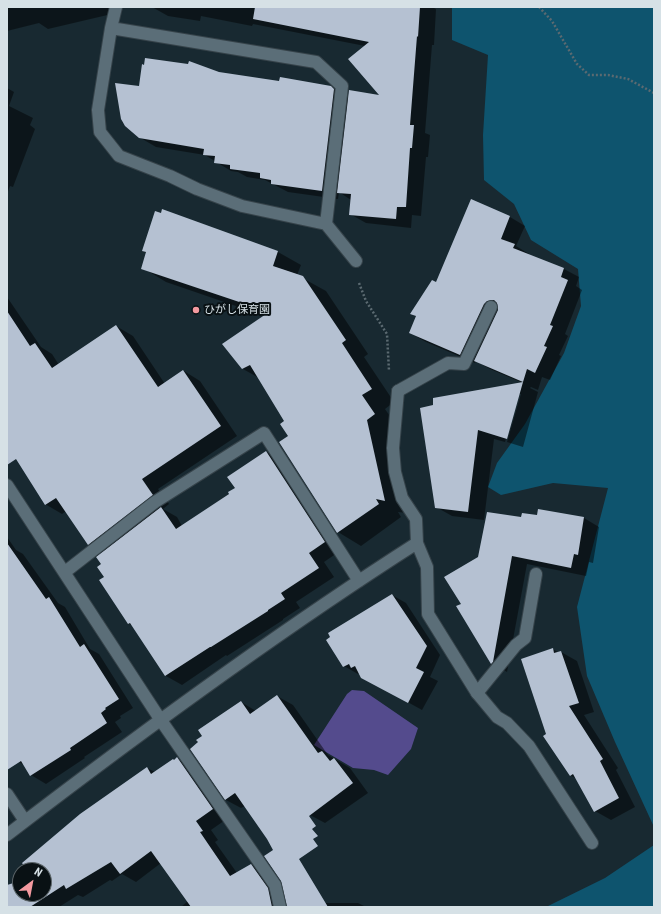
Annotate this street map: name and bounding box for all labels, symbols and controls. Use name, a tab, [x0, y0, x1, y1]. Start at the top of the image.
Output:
place label: ひがし保育園	[204, 303, 270, 317]
marker: ひがし保育園	[191, 305, 201, 315]
north arrow	[12, 862, 52, 902]
text: N	[32, 865, 44, 880]

